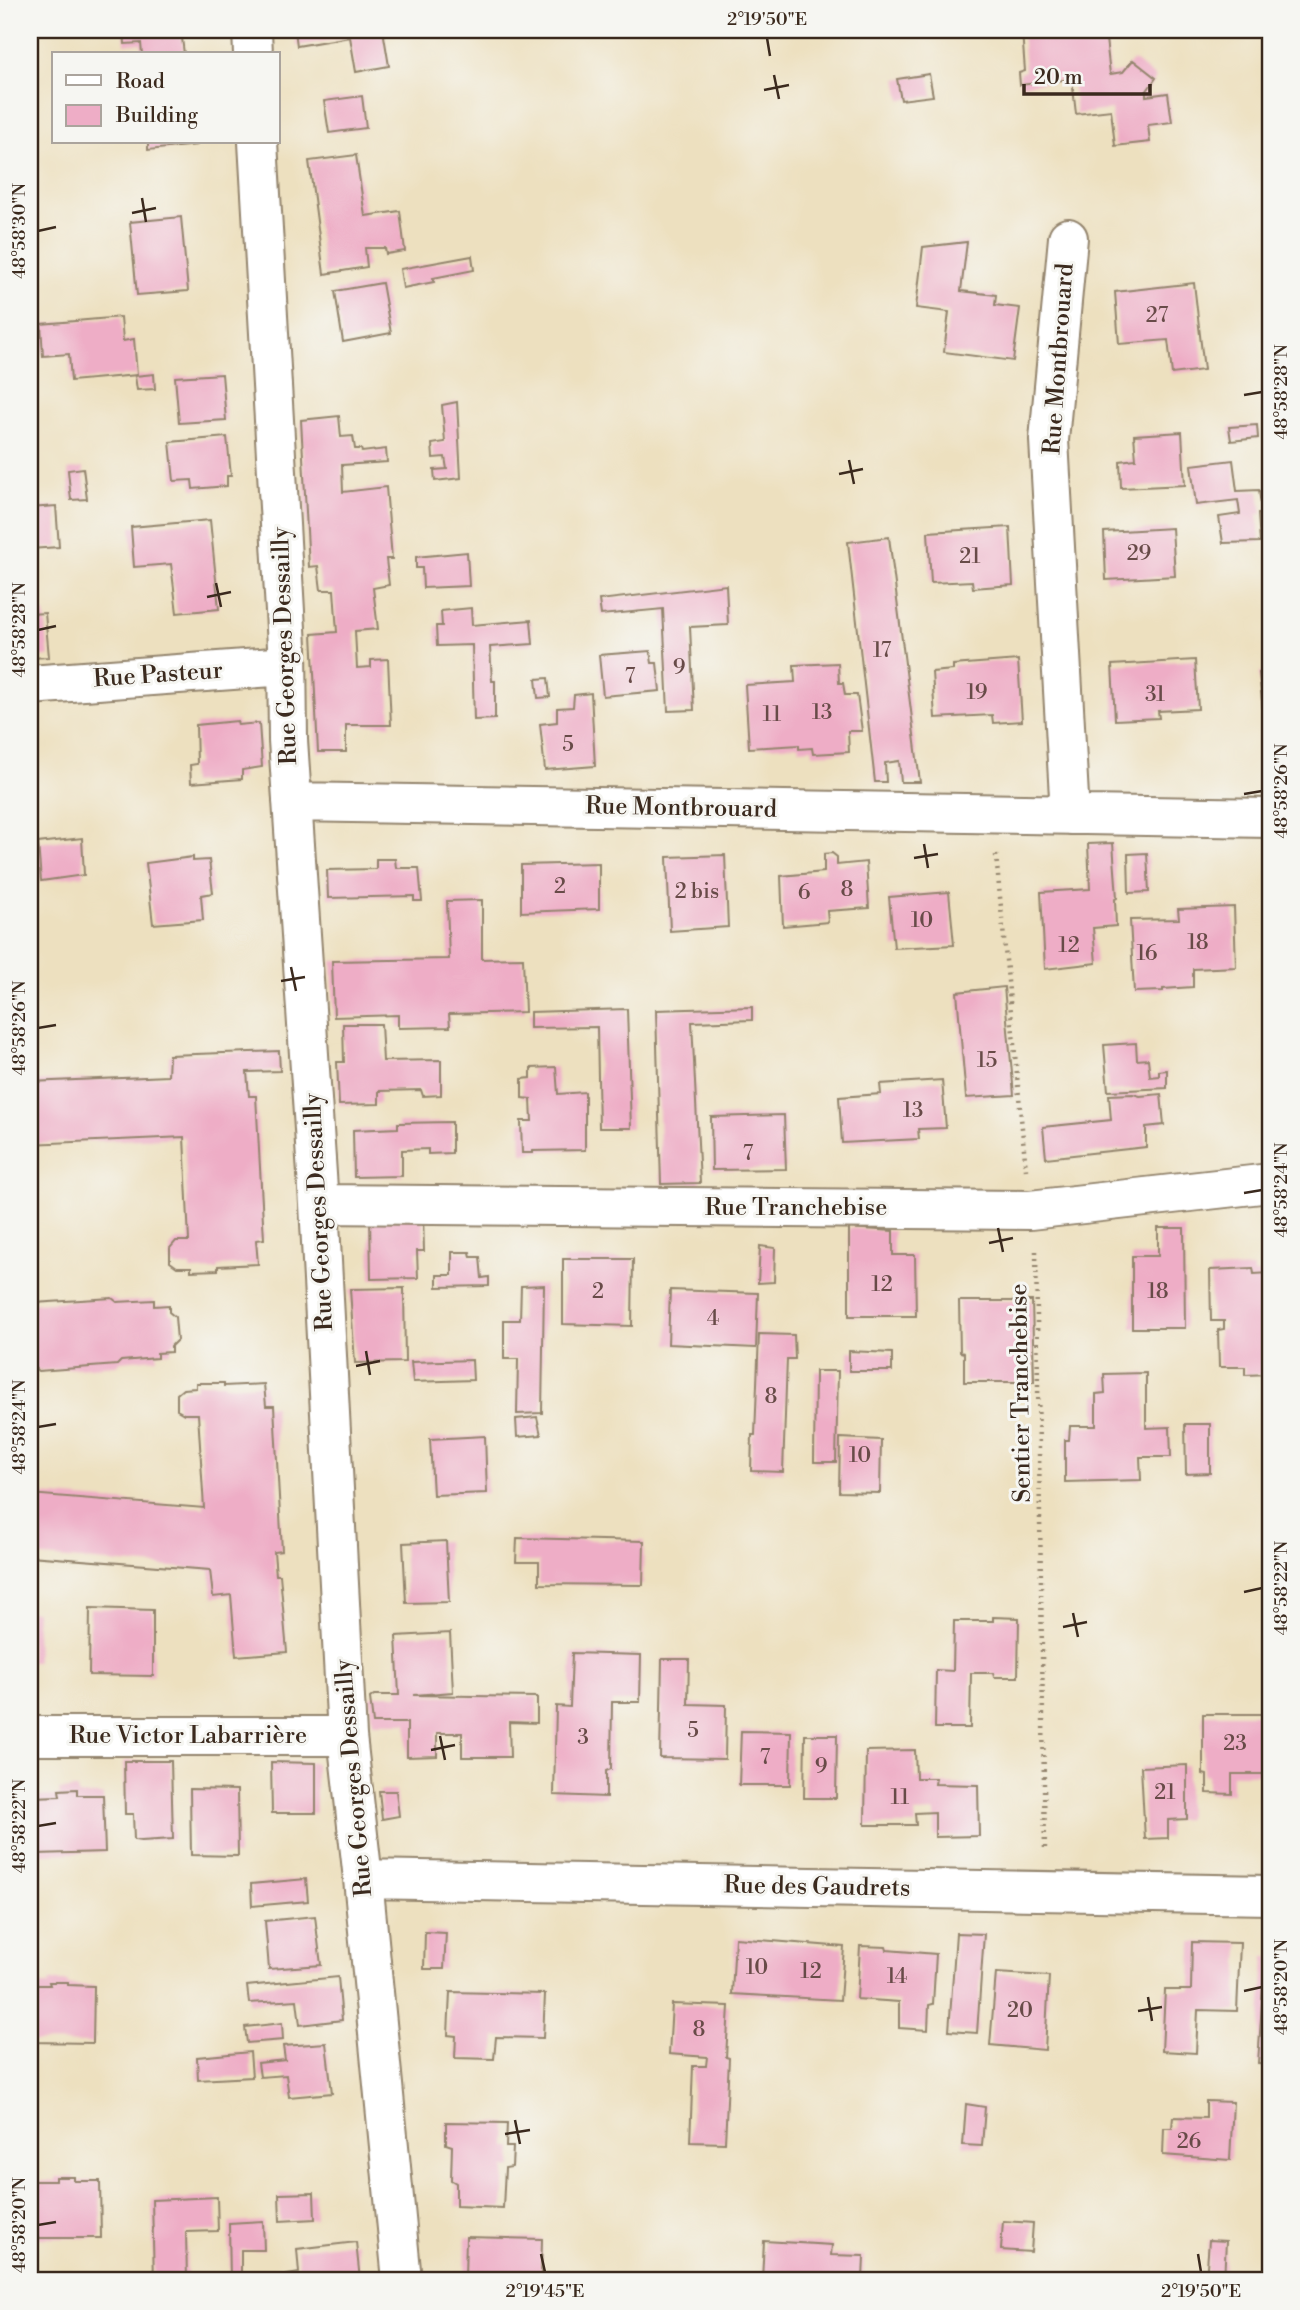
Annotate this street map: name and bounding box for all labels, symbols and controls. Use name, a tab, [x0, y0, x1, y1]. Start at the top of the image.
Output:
text: 2°19'50"E	[727, 8, 807, 31]
legend	[52, 52, 280, 144]
scale bar	[1024, 52, 1150, 96]
text: 20 m	[1034, 65, 1083, 91]
text: Road	[116, 69, 165, 95]
text: Building	[115, 103, 198, 129]
text: 48°58'30"N	[8, 183, 31, 279]
street label: Rue Montbrouard	[1037, 262, 1081, 456]
house number: 27	[1146, 303, 1169, 329]
text: 48°58'28"N	[1270, 344, 1293, 440]
street label: Rue Georges Dessailly	[266, 526, 304, 766]
house number: 29	[1127, 541, 1151, 567]
house number: 21	[959, 544, 981, 570]
text: 48°58'28"N	[8, 582, 31, 678]
house number: 17	[873, 638, 892, 664]
house number: 9	[673, 655, 685, 681]
street label: Rue Pasteur	[92, 656, 224, 694]
house number: 7	[625, 664, 636, 690]
house number: 19	[966, 680, 988, 706]
house number: 31	[1145, 682, 1165, 708]
house number: 13	[812, 700, 832, 726]
house number: 11	[763, 702, 781, 728]
house number: 5	[562, 732, 574, 758]
text: 48°58'26"N	[1270, 743, 1293, 838]
street label: Rue Montbrouard	[585, 791, 778, 825]
house number: 2	[554, 874, 566, 900]
house number: 8	[841, 877, 853, 903]
house number: 2 bis	[675, 879, 719, 905]
house number: 6	[798, 880, 811, 906]
house number: 10	[911, 908, 933, 934]
house number: 18	[1187, 930, 1209, 956]
house number: 12	[1058, 933, 1080, 959]
house number: 16	[1136, 941, 1158, 967]
text: 48°58'26"N	[8, 980, 31, 1075]
house number: 15	[977, 1048, 997, 1074]
street label: Rue Georges Dessailly	[298, 1092, 340, 1332]
house number: 13	[903, 1098, 923, 1124]
house number: 7	[743, 1141, 754, 1167]
text: 48°58'24"N	[1270, 1142, 1293, 1237]
street label: Rue Tranchebise	[705, 1193, 887, 1223]
house number: 12	[871, 1272, 893, 1298]
house number: 2	[592, 1279, 604, 1305]
house number: 18	[1147, 1279, 1169, 1305]
street label: Sentier Tranchebise	[1004, 1283, 1038, 1503]
house number: 4	[707, 1306, 719, 1332]
text: 48°58'24"N	[8, 1379, 31, 1474]
house number: 8	[765, 1384, 777, 1410]
house number: 10	[849, 1443, 871, 1469]
text: 48°58'22"N	[1270, 1540, 1293, 1635]
street label: Rue Georges Dessailly	[329, 1658, 379, 1898]
house number: 5	[687, 1718, 699, 1744]
street label: Rue Victor Labarrière	[69, 1721, 307, 1751]
house number: 3	[577, 1725, 589, 1751]
house number: 23	[1223, 1731, 1247, 1757]
house number: 7	[760, 1745, 771, 1771]
house number: 9	[815, 1754, 827, 1780]
text: 48°58'22"N	[8, 1778, 31, 1873]
house number: 21	[1154, 1780, 1176, 1806]
house number: 11	[891, 1785, 909, 1811]
street label: Rue des Gaudrets	[723, 1870, 911, 1904]
text: 48°58'20"N	[1270, 1938, 1293, 2035]
house number: 10	[746, 1955, 768, 1981]
house number: 12	[800, 1959, 822, 1985]
house number: 14	[887, 1964, 907, 1990]
house number: 20	[1007, 1998, 1033, 2024]
house number: 8	[693, 2017, 705, 2043]
house number: 26	[1177, 2129, 1202, 2155]
text: 48°58'20"N	[8, 2176, 31, 2273]
text: 2°19'45"E	[505, 2280, 585, 2303]
text: 2°19'50"E	[1161, 2280, 1241, 2303]

